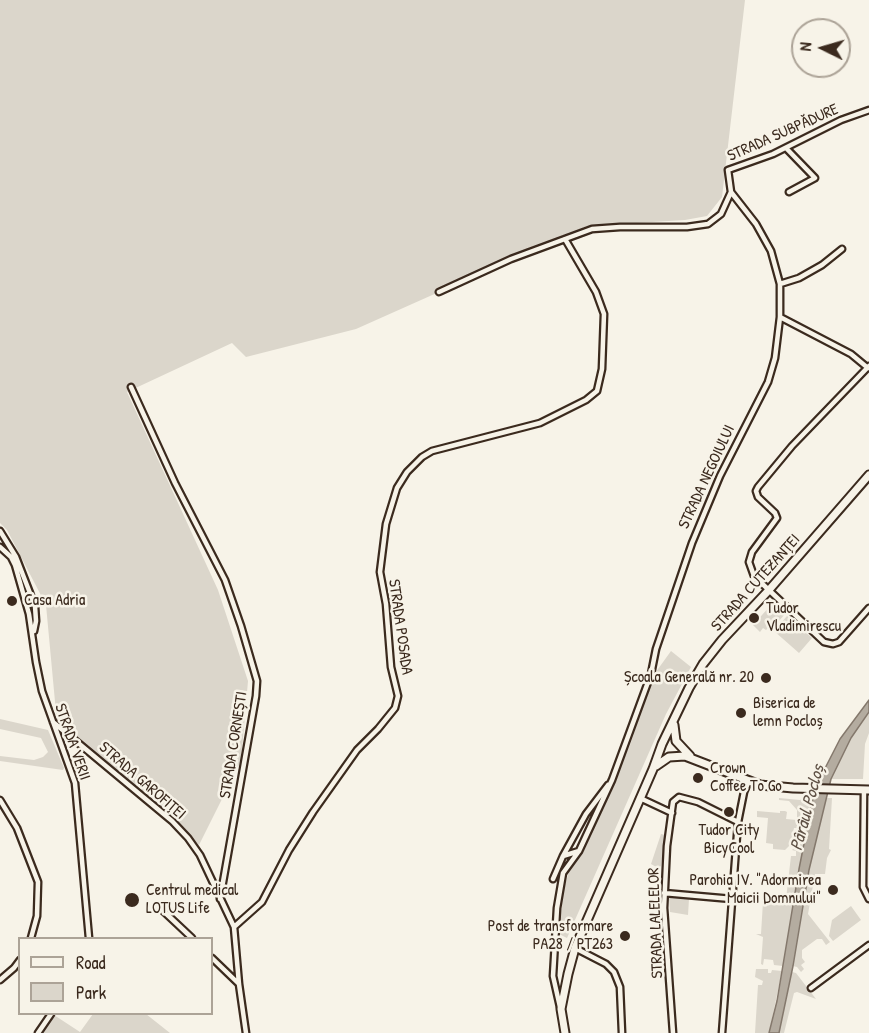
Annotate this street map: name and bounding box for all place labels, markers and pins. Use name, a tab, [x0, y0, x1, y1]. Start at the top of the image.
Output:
place label: Casa Adria	[24, 591, 85, 611]
marker: Casa Adria	[5, 594, 19, 608]
place label: Tudor Vladimirescu	[766, 599, 841, 637]
marker: Tudor Vladimirescu	[747, 611, 761, 625]
place label: Școala Generală nr. 20	[624, 668, 754, 688]
marker: Școala Generală nr. 20	[759, 671, 773, 685]
place label: Biserica de lemn Pocloș	[753, 694, 823, 732]
marker: Biserica de lemn Pocloș	[734, 706, 748, 720]
place label: Crown Coffee To Go	[710, 759, 782, 797]
marker: Crown Coffee To Go	[691, 771, 705, 785]
marker: Tudor City BicyCool	[722, 805, 736, 819]
place label: Tudor City BicyCool	[698, 821, 760, 859]
place label: Parohia IV. "Adormirea Maicii Domnului"	[690, 871, 821, 909]
place label: Centrul medical LOTUS Life	[146, 881, 238, 919]
marker: Parohia IV. "Adormirea Maicii Domnului"	[826, 883, 840, 897]
marker: Centrul medical LOTUS Life	[123, 891, 141, 909]
place label: Post de transformare PA28 / PT263	[488, 917, 613, 955]
marker: Post de transformare PA28 / PT263	[618, 929, 632, 943]

